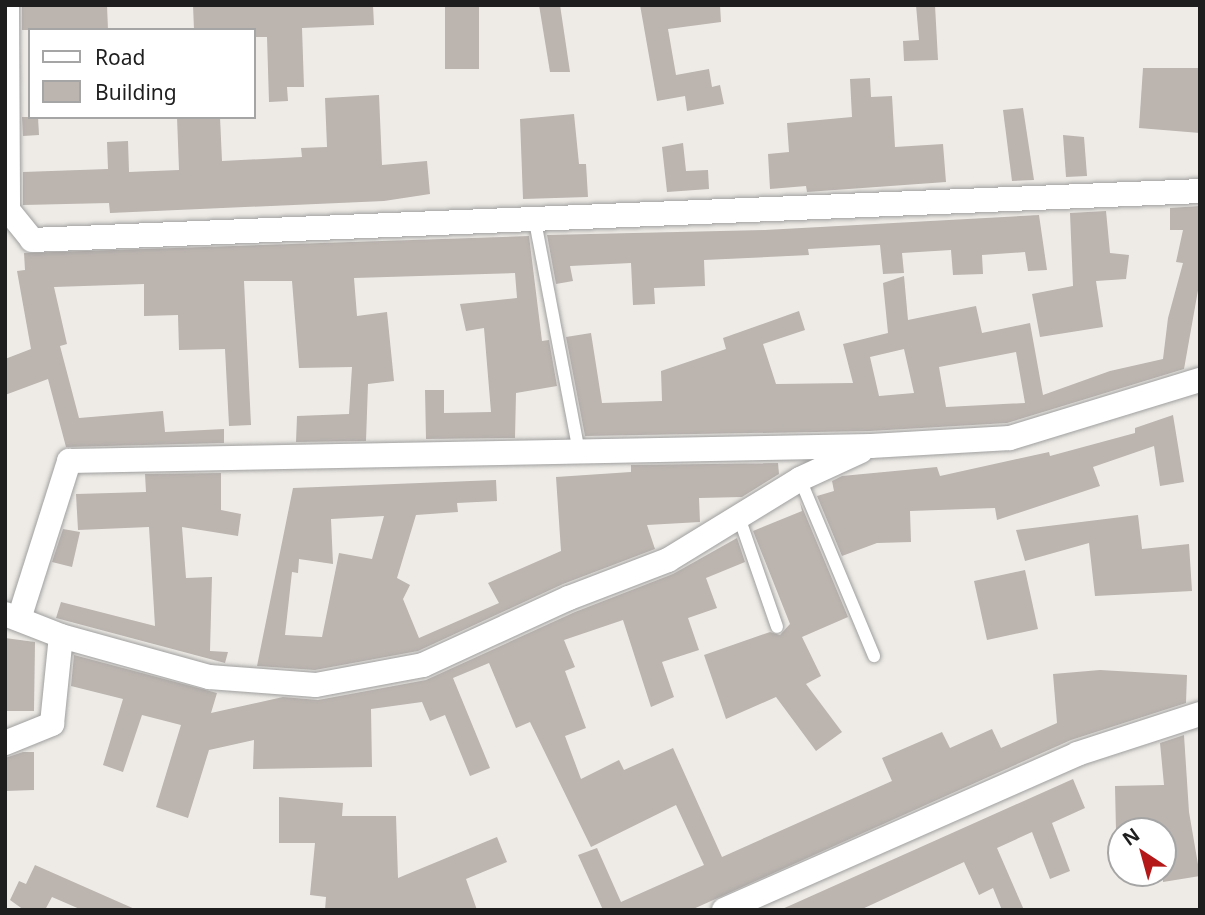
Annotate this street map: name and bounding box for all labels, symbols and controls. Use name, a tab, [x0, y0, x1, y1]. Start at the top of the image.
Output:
legend	[28, 28, 256, 119]
text: Road	[95, 43, 145, 71]
text: Building	[95, 78, 177, 106]
north arrow	[1107, 817, 1177, 887]
text: N	[1117, 822, 1145, 852]

